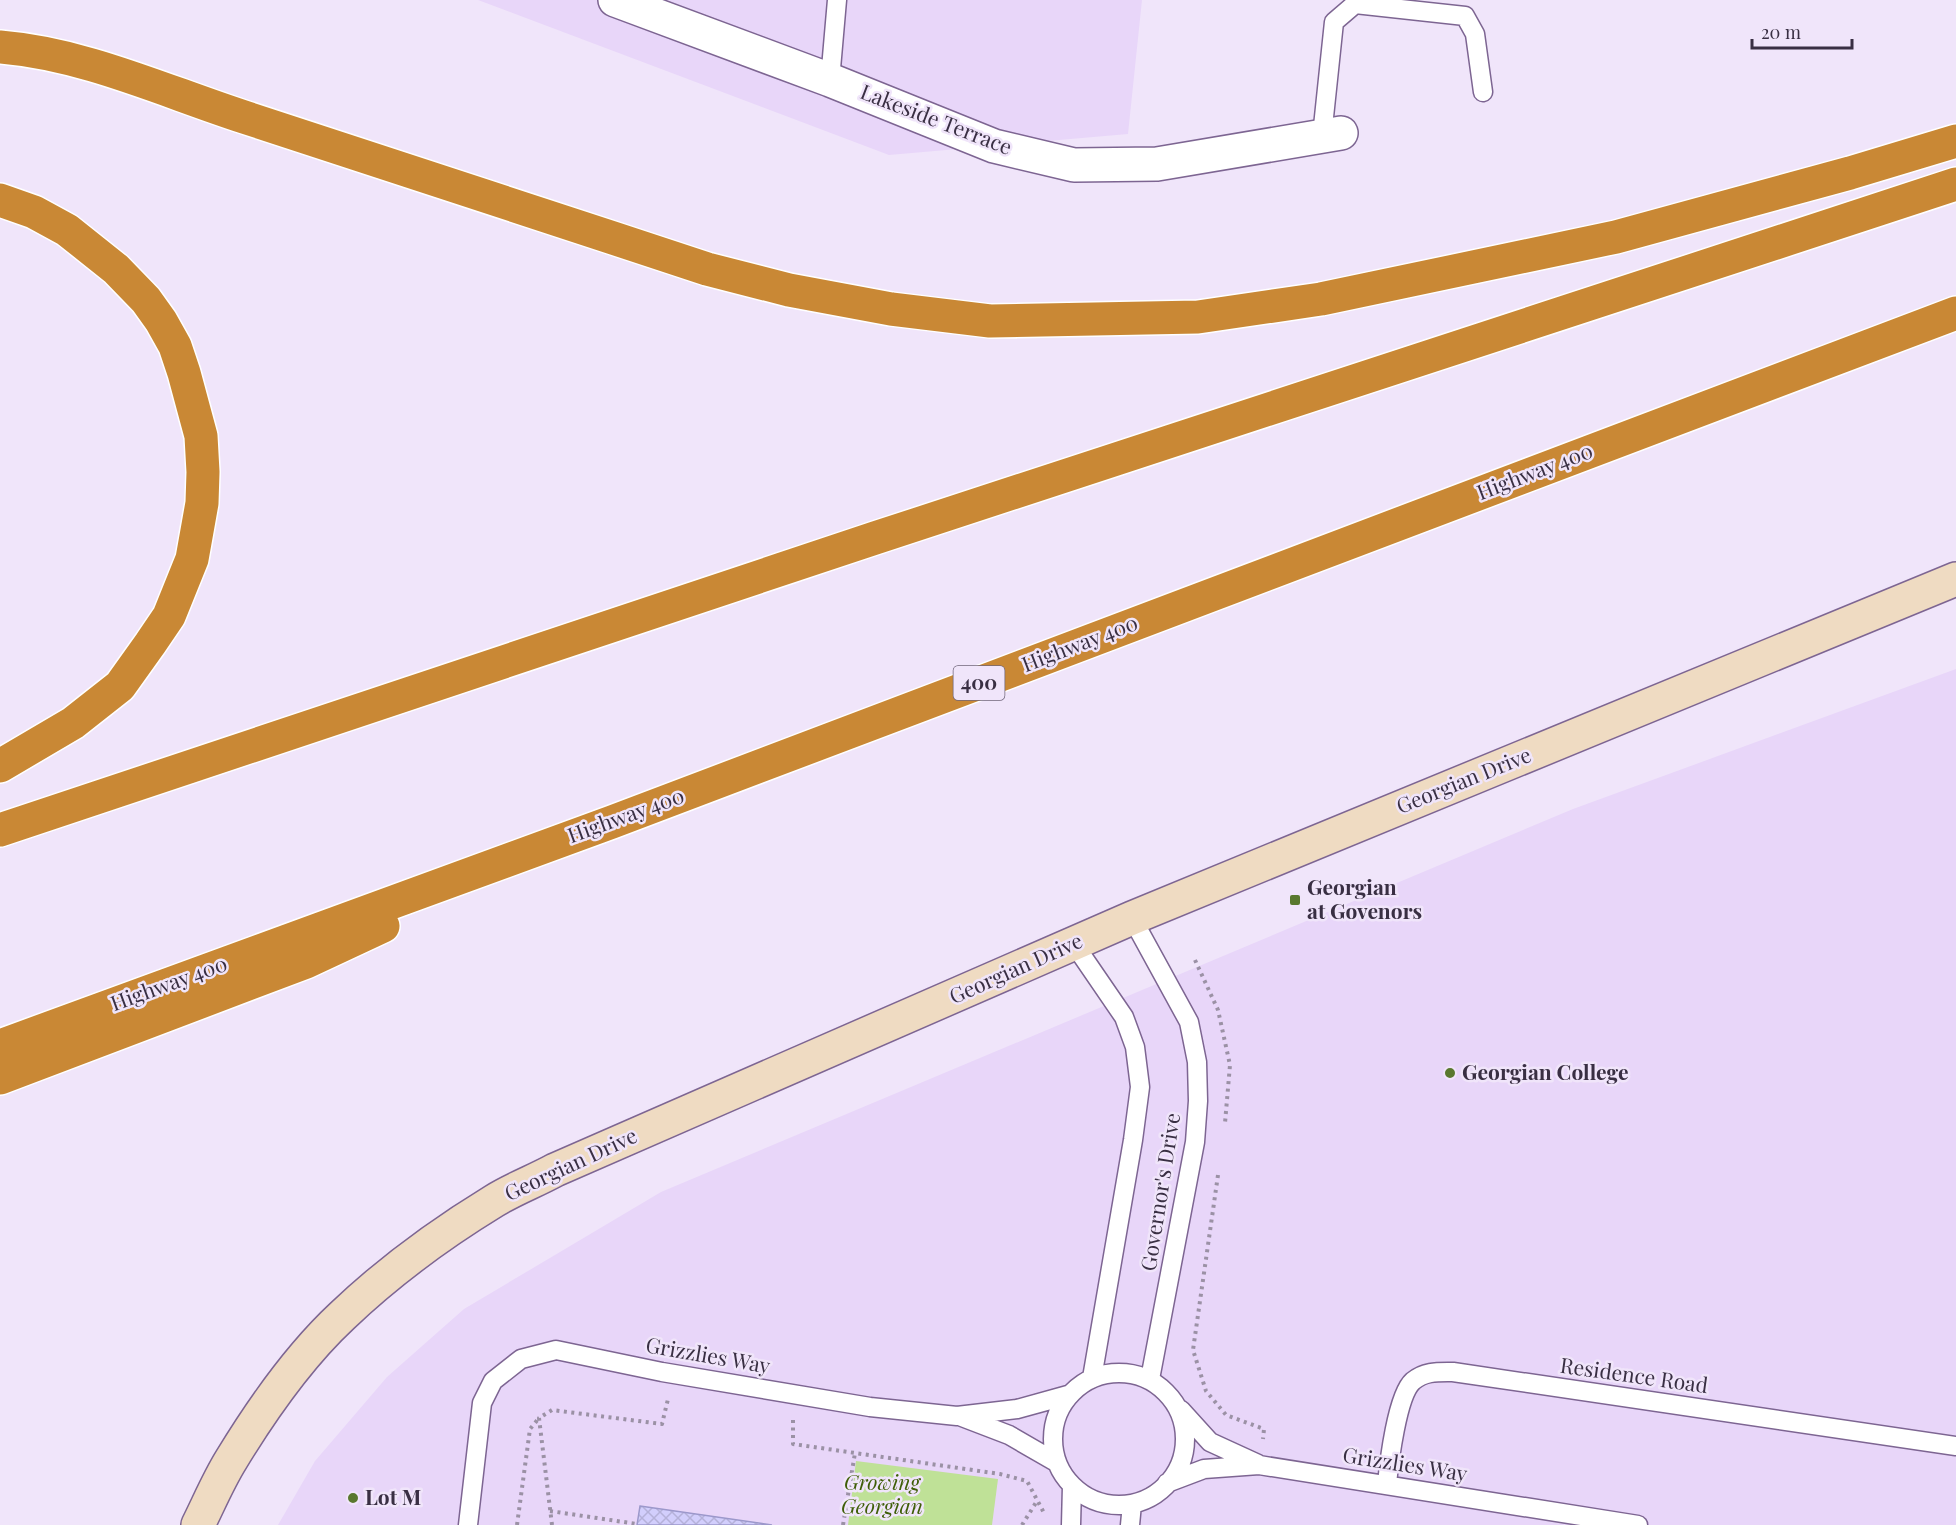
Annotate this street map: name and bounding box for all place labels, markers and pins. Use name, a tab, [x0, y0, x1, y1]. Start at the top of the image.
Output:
place label: Georgian at Govenors	[1307, 872, 1422, 924]
marker: Georgian at Govenors	[1288, 893, 1302, 907]
place label: Georgian College	[1462, 1057, 1628, 1085]
marker: Georgian College	[1443, 1066, 1457, 1080]
place label: Lot M	[365, 1482, 421, 1510]
marker: Lot M	[346, 1491, 360, 1505]

